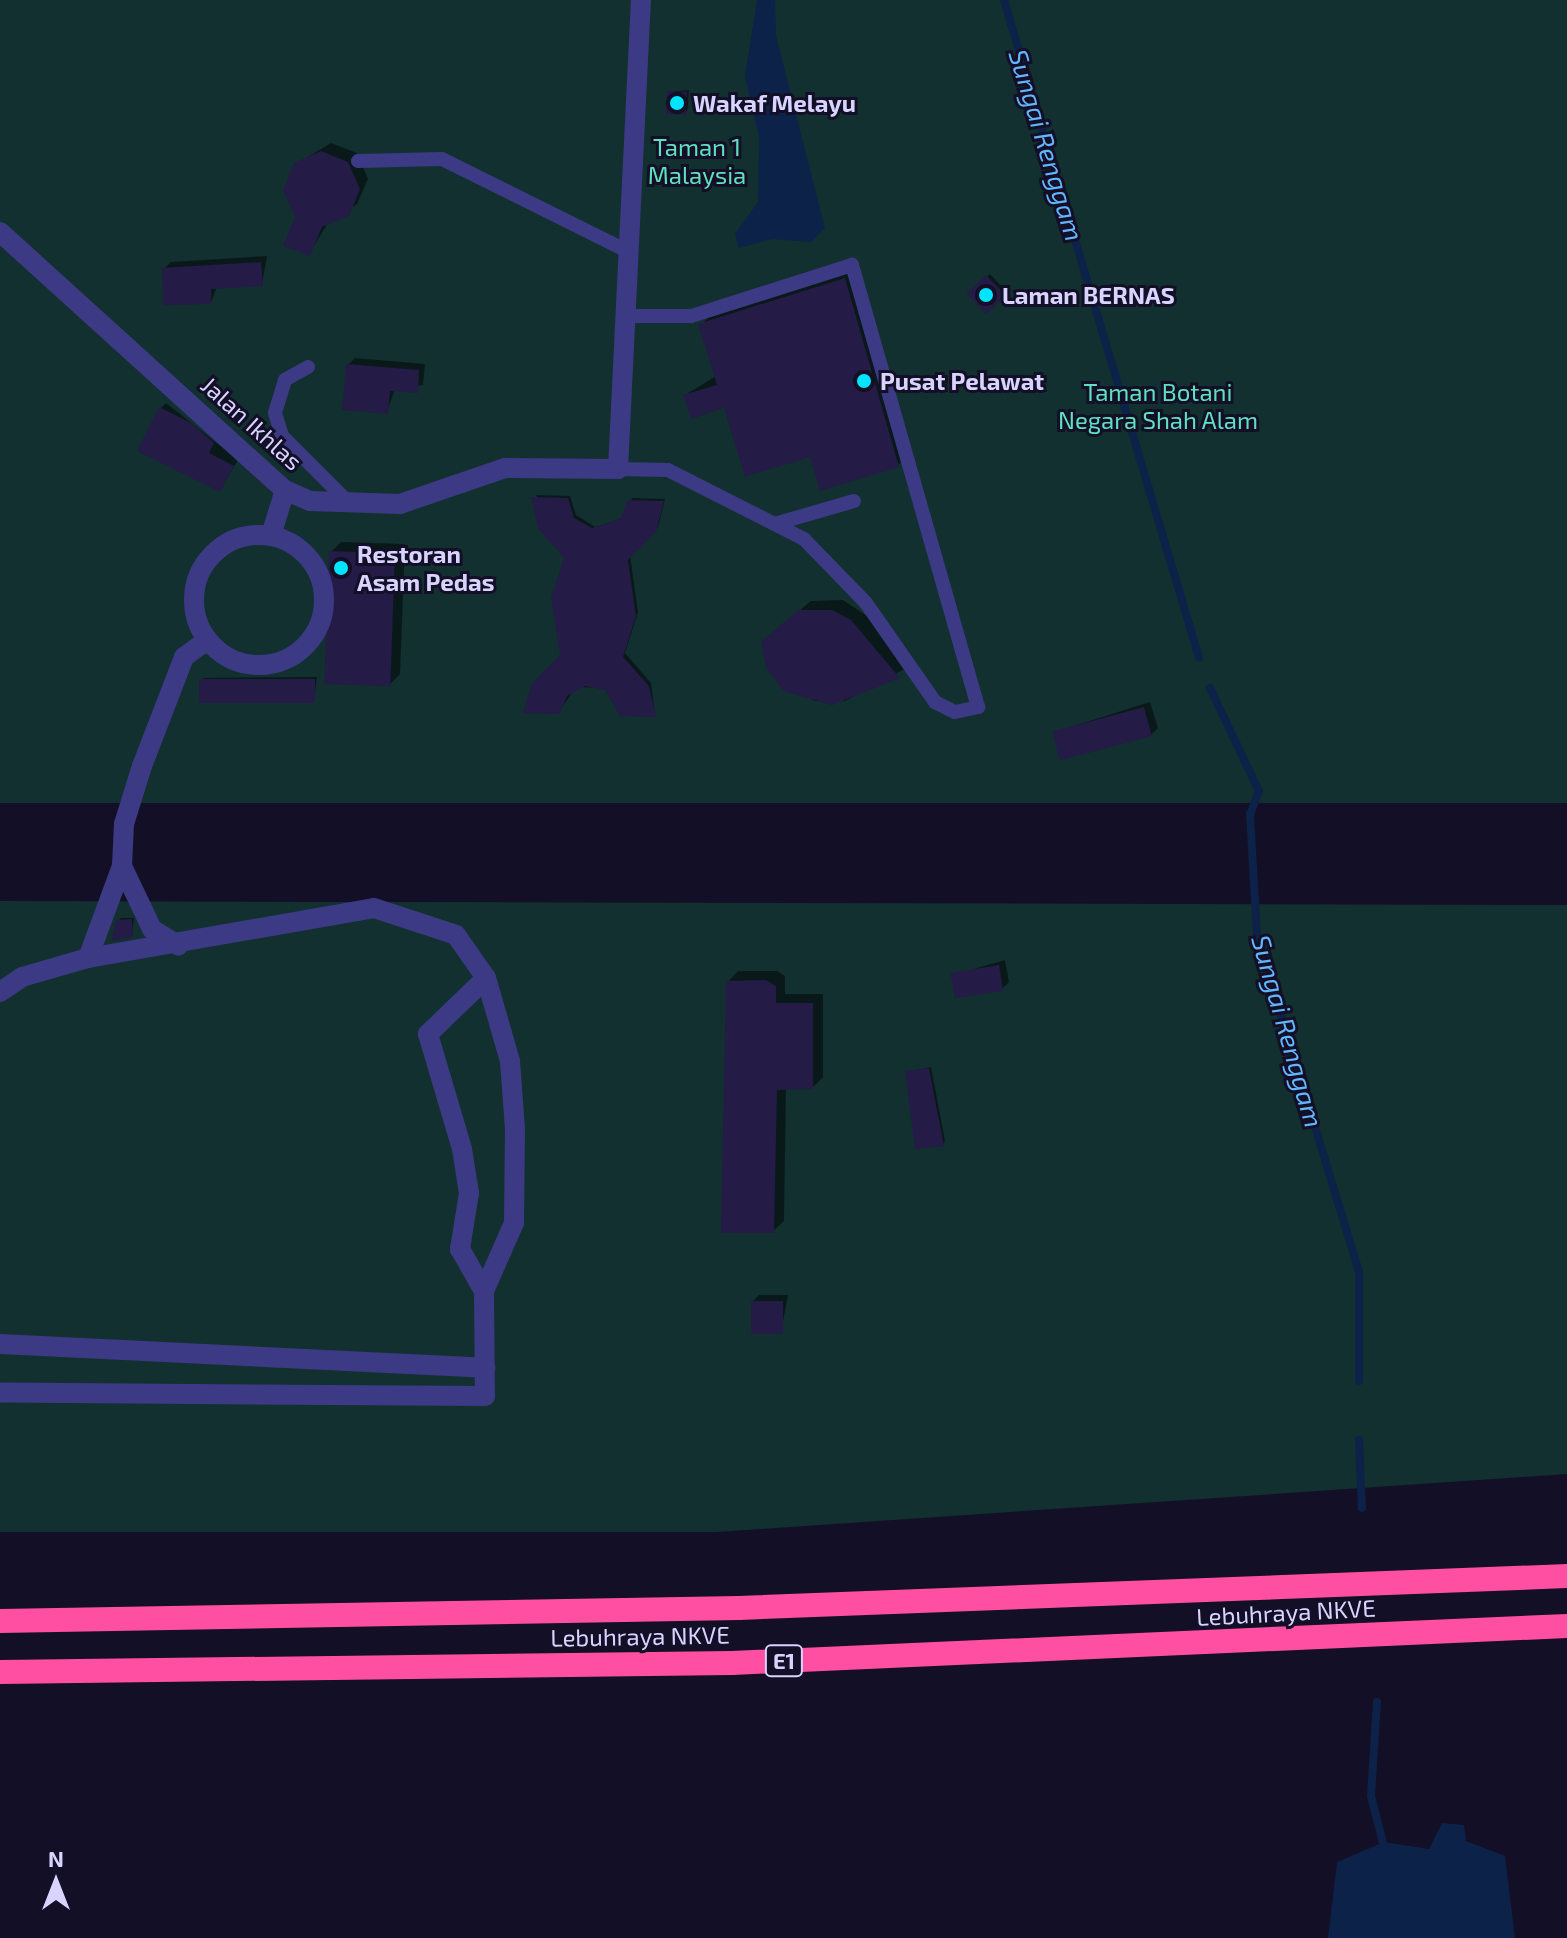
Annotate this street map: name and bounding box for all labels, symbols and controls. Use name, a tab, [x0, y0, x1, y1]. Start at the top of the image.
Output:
water label: Sungai Renggam	[1003, 45, 1091, 245]
place label: Wakaf Melayu	[693, 89, 857, 117]
marker: Wakaf Melayu	[668, 94, 686, 112]
park label: Taman 1 Malaysia	[648, 133, 746, 189]
place label: Laman BERNAS	[1002, 281, 1175, 309]
marker: Laman BERNAS	[977, 286, 995, 304]
place label: Pusat Pelawat	[880, 367, 1044, 395]
street label: Jalan Ikhlas	[196, 370, 308, 476]
marker: Pusat Pelawat	[855, 372, 873, 390]
park label: Taman Botani Negara Shah Alam	[1058, 378, 1258, 434]
place label: Restoran Asam Pedas	[357, 540, 494, 596]
marker: Restoran Asam Pedas	[332, 559, 350, 577]
water label: Sungai Renggam	[1246, 931, 1330, 1131]
street label: Lebuhraya NKVE	[1196, 1593, 1376, 1631]
street label: Lebuhraya NKVE	[550, 1620, 730, 1652]
road number: E1	[764, 1643, 804, 1679]
north arrow	[16, 1842, 96, 1922]
text: N	[48, 1845, 64, 1871]

